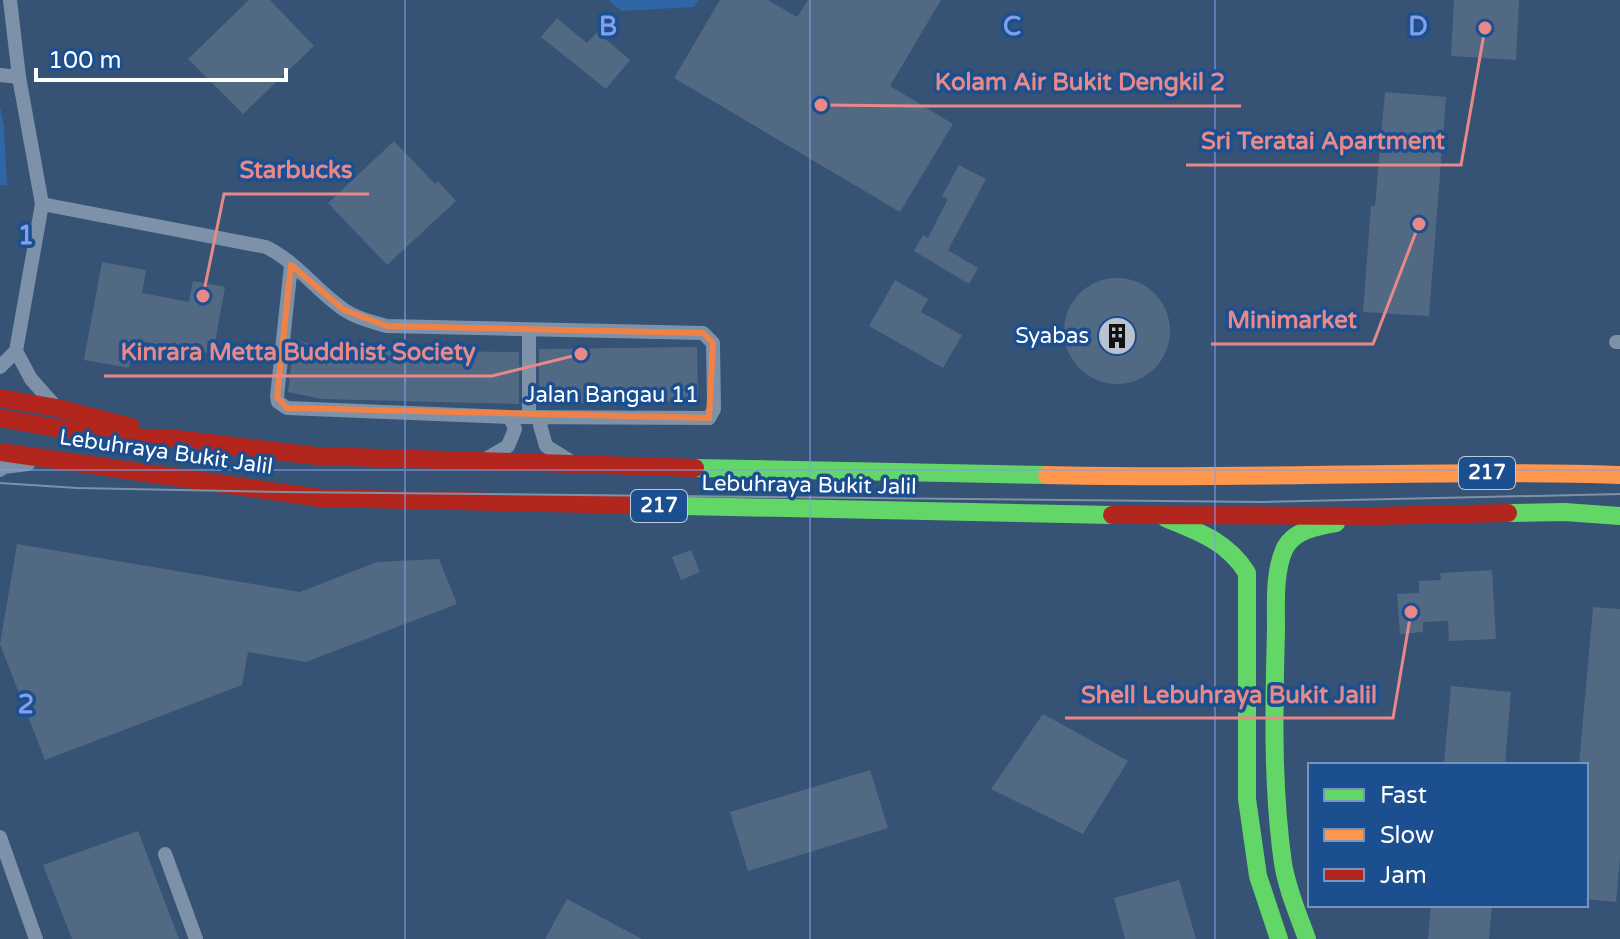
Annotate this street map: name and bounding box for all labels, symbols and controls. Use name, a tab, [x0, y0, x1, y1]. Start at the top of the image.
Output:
text: B	[599, 11, 617, 42]
text: C	[1003, 11, 1021, 42]
text: D	[1408, 11, 1428, 42]
scale bar	[36, 32, 286, 82]
text: 100 m	[48, 46, 122, 75]
callout: Kolam Air Bukit Dengkil 2	[919, 58, 1241, 106]
text: Kolam Air Bukit Dengkil 2	[935, 68, 1225, 97]
callout: Sri Teratai Apartment	[1186, 117, 1461, 165]
text: Sri Teratai Apartment	[1201, 127, 1446, 156]
callout: Starbucks	[224, 146, 369, 194]
text: Starbucks	[239, 156, 353, 185]
text: 1	[18, 220, 34, 251]
callout: Minimarket	[1211, 296, 1373, 344]
text: Minimarket	[1227, 306, 1358, 335]
building icon: Syabas	[1096, 315, 1138, 357]
place label: Syabas	[1015, 323, 1089, 349]
callout: Kinrara Metta Buddhist Society	[104, 328, 492, 376]
text: Kinrara Metta Buddhist Society	[120, 338, 476, 367]
street label: Jalan Bangau 11	[525, 382, 699, 408]
street label: Lebuhraya Bukit Jalil	[58, 424, 274, 480]
road number: 217	[1459, 457, 1515, 489]
street label: Lebuhraya Bukit Jalil	[701, 470, 917, 500]
road number: 217	[631, 490, 687, 522]
callout: Shell Lebuhraya Bukit Jalil	[1065, 670, 1393, 718]
text: Shell Lebuhraya Bukit Jalil	[1081, 681, 1377, 710]
text: 2	[18, 689, 34, 720]
legend	[1308, 763, 1588, 907]
text: Fast	[1380, 781, 1427, 810]
text: Slow	[1380, 821, 1434, 850]
text: Jam	[1380, 861, 1427, 890]

